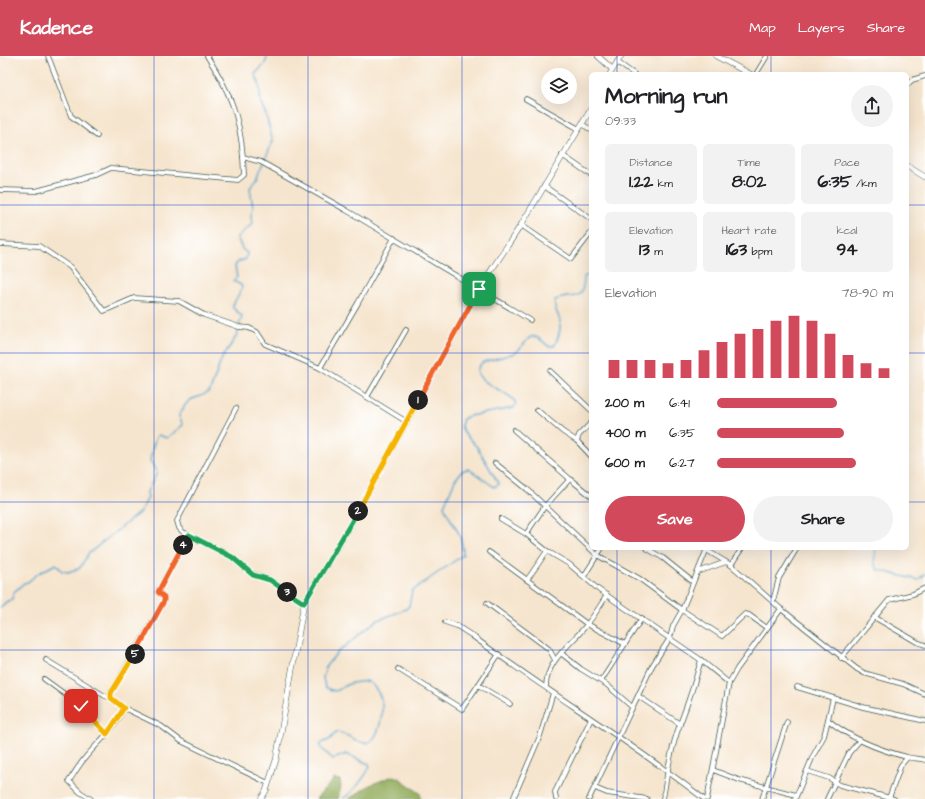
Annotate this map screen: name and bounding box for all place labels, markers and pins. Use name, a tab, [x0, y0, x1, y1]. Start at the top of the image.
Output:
pin	[462, 272, 496, 306]
pin: 1	[408, 390, 428, 410]
pin: 2	[348, 501, 368, 521]
pin: 4	[173, 535, 193, 555]
pin: 3	[277, 582, 297, 602]
pin: 5	[125, 644, 145, 664]
pin	[64, 689, 98, 723]

